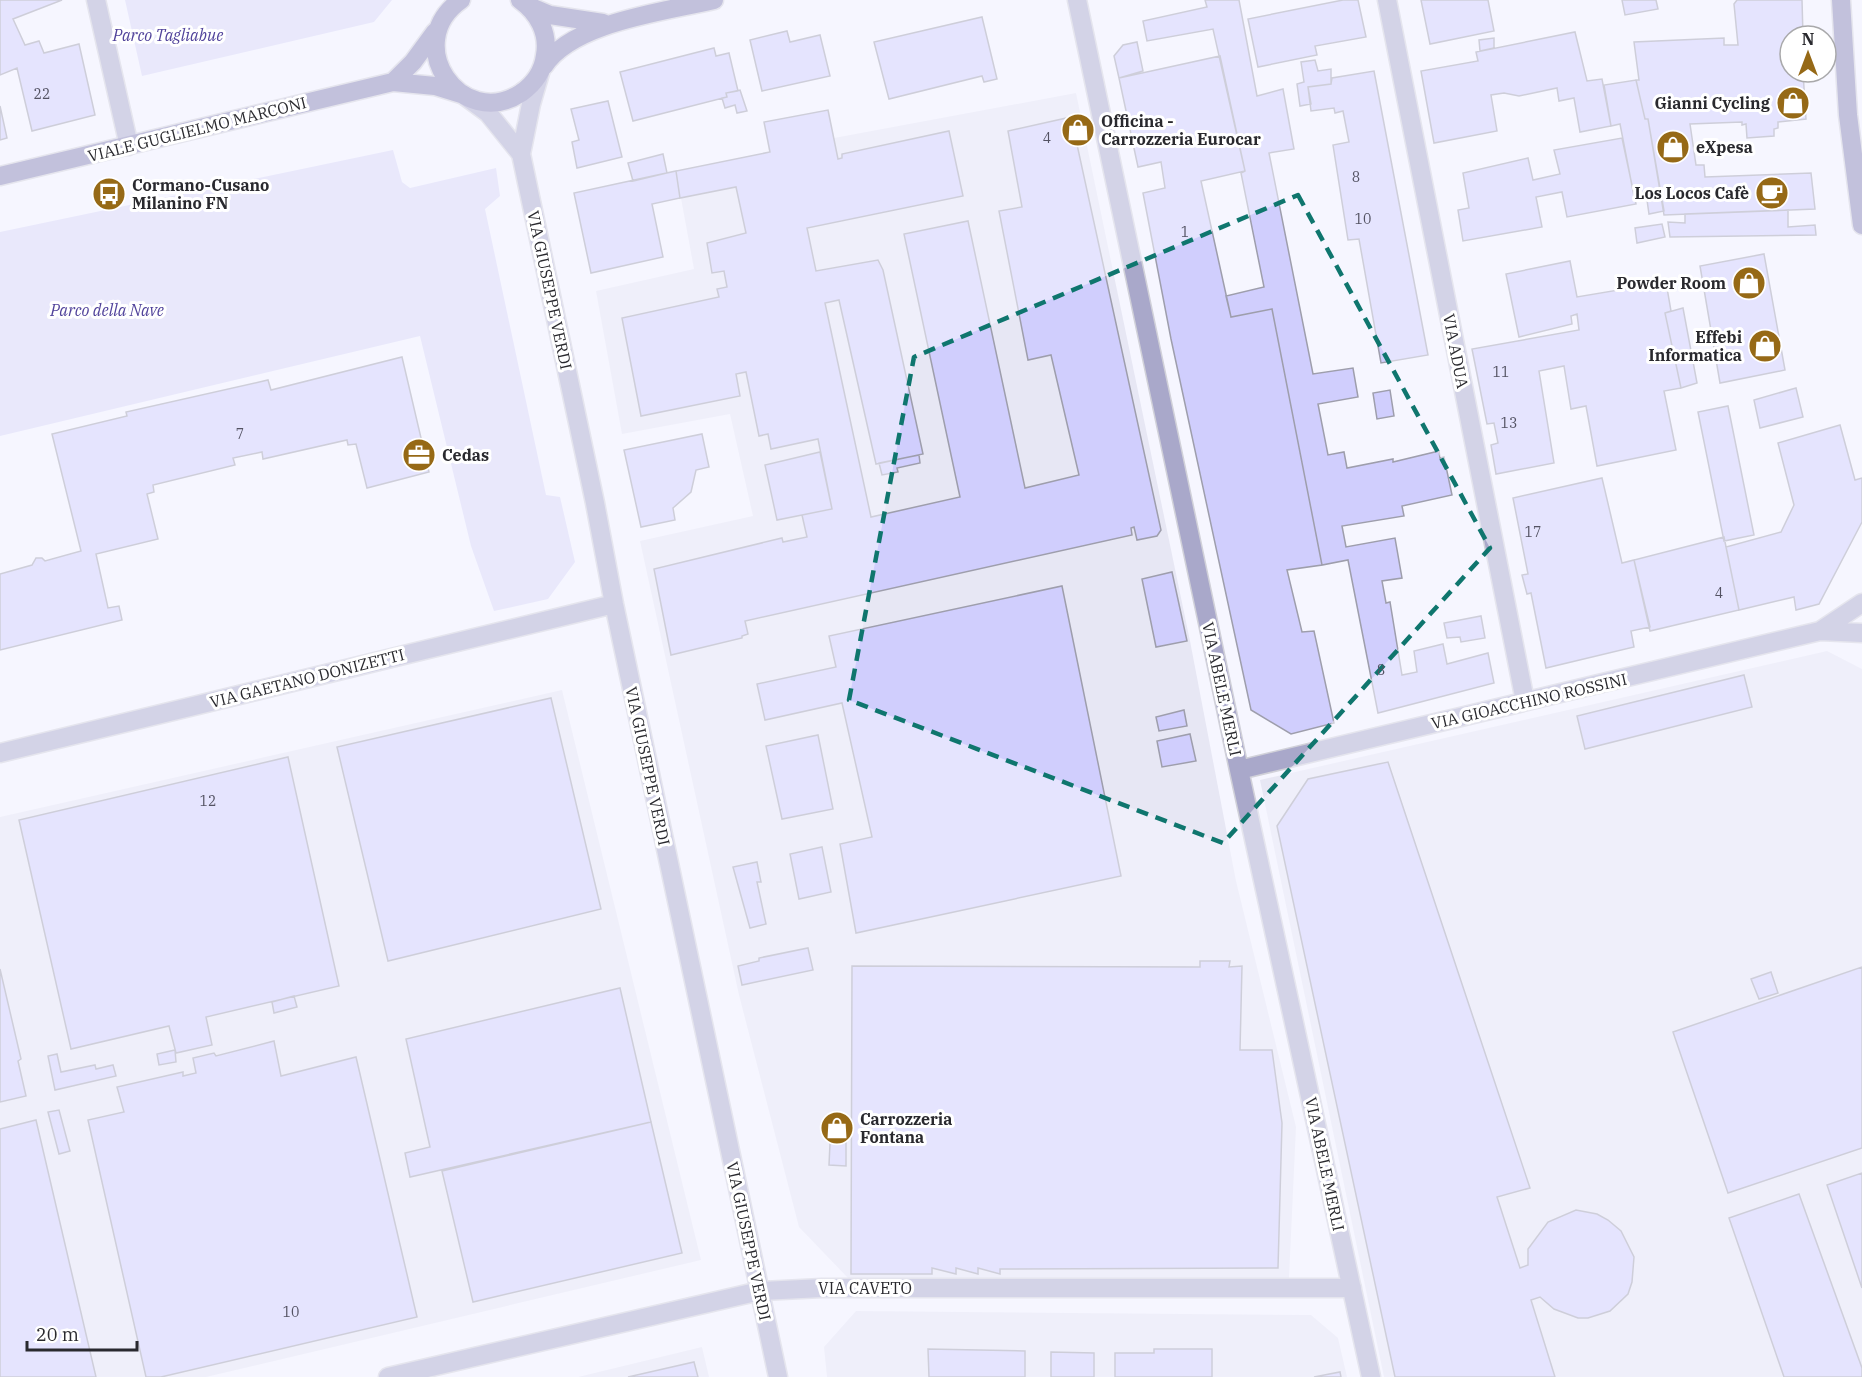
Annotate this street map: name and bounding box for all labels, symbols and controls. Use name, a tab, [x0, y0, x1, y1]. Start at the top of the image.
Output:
north arrow	[1778, 24, 1838, 84]
park label: Parco Tagliabue	[112, 25, 223, 45]
text: N	[1802, 29, 1814, 49]
house number: 22	[34, 85, 50, 103]
shop icon: Gianni Cycling	[1775, 85, 1811, 121]
street label: VIALE GUGLIELMO MARCONI	[86, 92, 308, 166]
place label: Gianni Cycling	[1654, 93, 1771, 113]
place label: Officina - Carrozzeria Eurocar	[1101, 111, 1261, 149]
shop icon: Officina - Carrozzeria Eurocar	[1060, 112, 1096, 148]
house number: 4	[1043, 129, 1051, 147]
shop icon: eXpesa	[1655, 129, 1691, 165]
place label: eXpesa	[1696, 137, 1753, 157]
house number: 8	[1352, 168, 1360, 186]
place label: Cormano-Cusano Milanino FN	[132, 175, 269, 213]
cafe icon: Los Locos Cafè	[1754, 175, 1790, 211]
bus stop icon: Cormano-Cusano Milanino FN	[91, 176, 127, 212]
place label: Los Locos Cafè	[1635, 183, 1749, 203]
street label: VIA GIUSEPPE VERDI	[523, 209, 577, 371]
house number: 10	[1355, 210, 1371, 228]
house number: 1	[1181, 223, 1189, 241]
shop icon: Powder Room	[1731, 265, 1767, 301]
place label: Powder Room	[1617, 273, 1726, 293]
park label: Parco della Nave	[49, 300, 164, 320]
street label: VIA ADUA	[1439, 312, 1473, 390]
place label: Effebi Informatica	[1649, 327, 1742, 365]
shop icon: Effebi Informatica	[1747, 328, 1783, 364]
house number: 11	[1493, 363, 1509, 381]
house number: 13	[1501, 414, 1517, 432]
house number: 7	[236, 425, 244, 443]
office icon: Cedas	[401, 437, 437, 473]
place label: Cedas	[442, 445, 489, 465]
house number: 17	[1525, 523, 1541, 541]
house number: 4	[1715, 584, 1723, 602]
street label: VIA ABELE MERLI	[1198, 620, 1246, 758]
street label: VIA GAETANO DONIZETTI	[208, 644, 406, 712]
house number: 8	[1377, 661, 1385, 679]
street label: VIA GIOACCHINO ROSSINI	[1429, 669, 1629, 733]
street label: VIA GIUSEPPE VERDI	[621, 685, 675, 847]
house number: 12	[200, 792, 216, 810]
street label: VIA ABELE MERLI	[1301, 1095, 1349, 1233]
place label: Carrozzeria Fontana	[860, 1109, 952, 1147]
shop icon: Carrozzeria Fontana	[819, 1110, 855, 1146]
street label: VIA GIUSEPPE VERDI	[722, 1160, 776, 1322]
street label: VIA CAVETO	[818, 1278, 912, 1298]
house number: 10	[283, 1303, 299, 1321]
scale bar	[27, 1314, 136, 1352]
text: 20 m	[36, 1323, 79, 1346]

